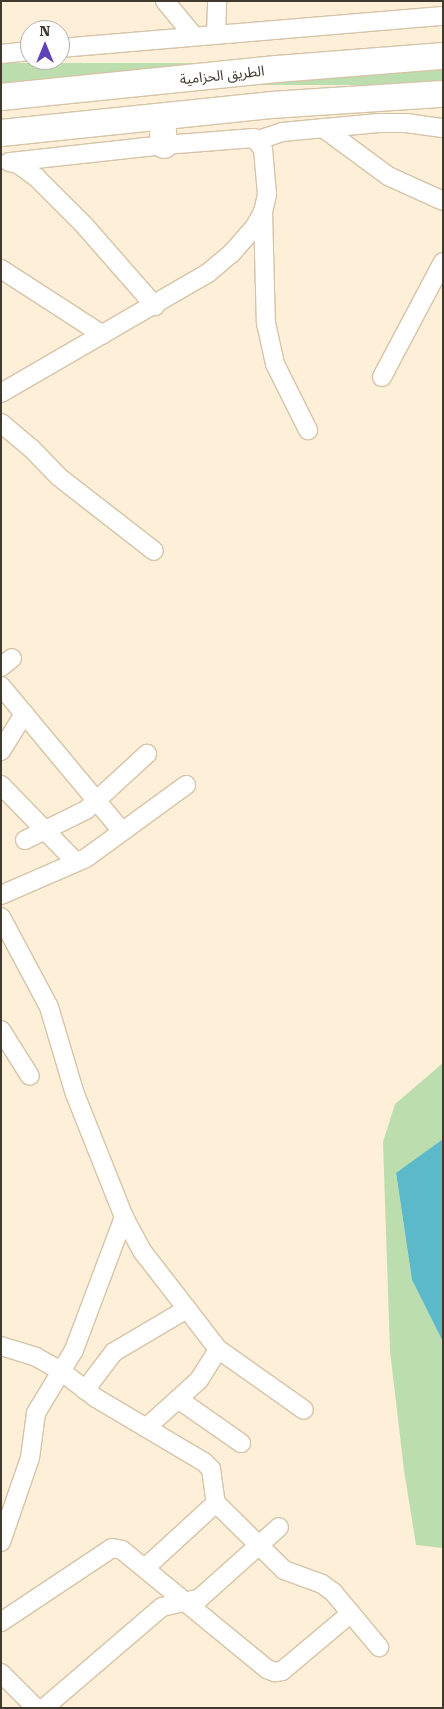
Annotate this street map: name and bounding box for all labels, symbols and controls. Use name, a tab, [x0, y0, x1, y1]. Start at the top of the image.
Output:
north arrow	[20, 20, 70, 70]
text: N	[40, 23, 50, 39]
street label: الطريق الحزامية	[179, 62, 265, 88]

